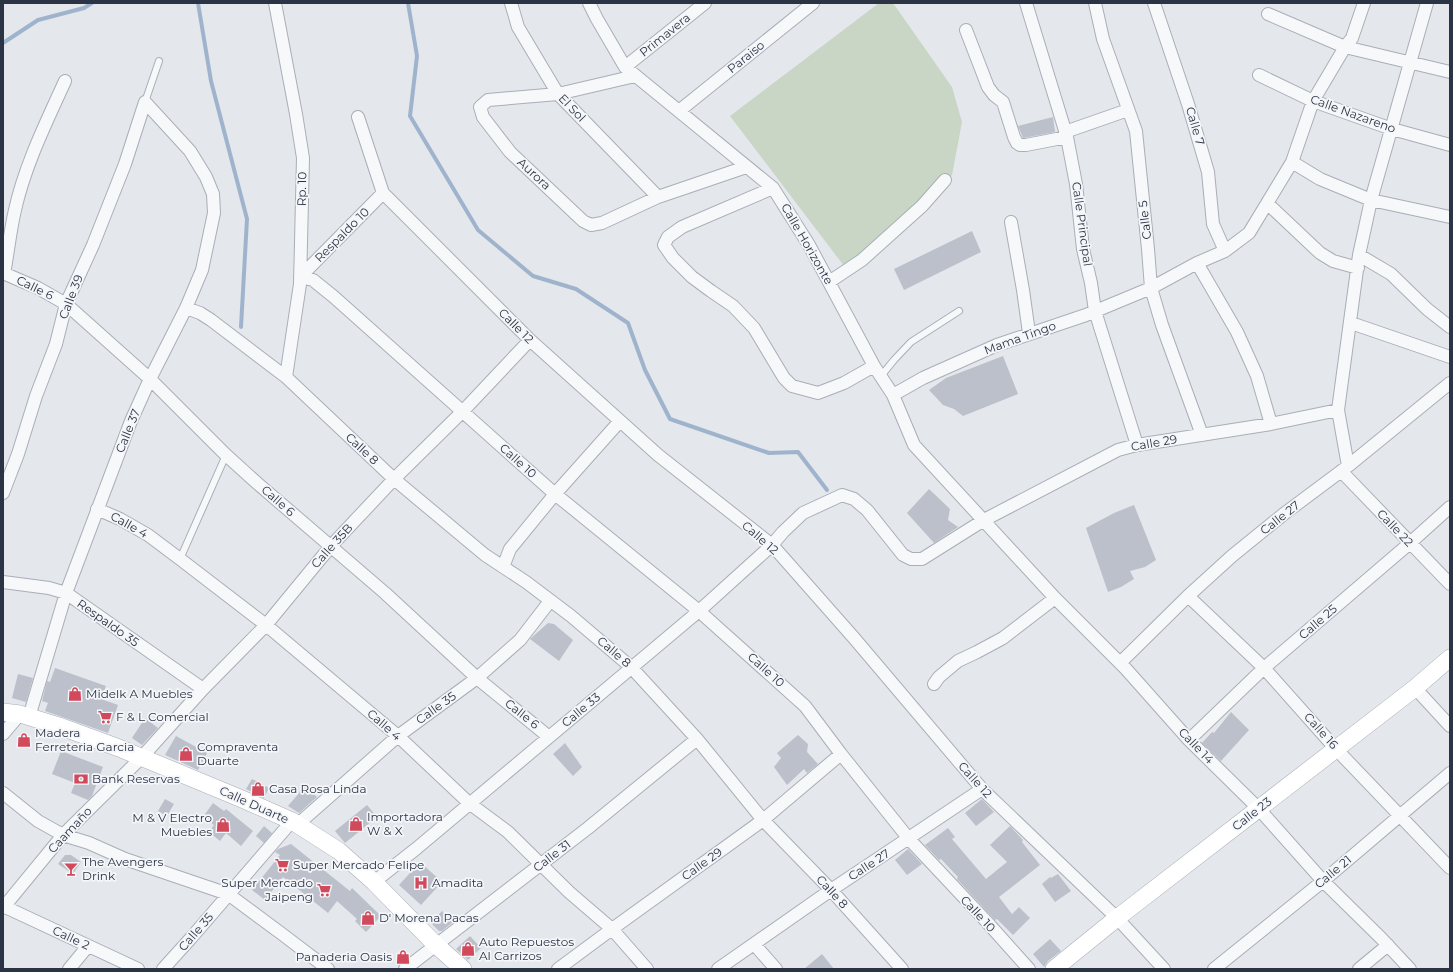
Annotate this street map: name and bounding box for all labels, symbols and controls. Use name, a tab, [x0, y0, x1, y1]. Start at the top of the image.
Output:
street label: Primavera	[636, 10, 693, 60]
street label: Paraiso	[724, 37, 767, 76]
street label: El Sol	[556, 91, 589, 125]
street label: Calle Nazareno	[1308, 91, 1398, 136]
street label: Calle 7	[1183, 105, 1208, 147]
street label: Aurora	[515, 154, 554, 193]
street label: Rp. 10	[294, 172, 309, 206]
street label: Calle Principal	[1069, 181, 1096, 267]
street label: Calle 5	[1135, 200, 1154, 240]
street label: Calle Horizonte	[778, 201, 837, 287]
street label: Respaldo 10	[311, 204, 372, 265]
street label: Calle 6	[14, 272, 56, 303]
street label: Calle 39	[55, 272, 86, 321]
street label: Calle 12	[496, 305, 537, 346]
street label: Mama Tingo	[982, 318, 1058, 357]
street label: Calle 37	[112, 407, 143, 455]
street label: Calle 8	[343, 430, 382, 468]
street label: Calle 29	[1130, 431, 1178, 454]
street label: Calle 10	[497, 440, 540, 481]
street label: Calle 6	[258, 482, 298, 519]
street label: Calle 27	[1257, 497, 1303, 538]
street label: Calle 22	[1374, 506, 1417, 550]
street label: Calle 4	[108, 508, 151, 541]
street label: Calle 12	[739, 518, 782, 558]
street label: Calle 35B	[308, 520, 356, 571]
street label: Respaldo 35	[74, 596, 142, 650]
street label: Calle 25	[1295, 601, 1340, 642]
street label: Calle 8	[594, 633, 635, 671]
street label: Calle 10	[745, 649, 788, 690]
shop icon: Midelk A Muebles	[67, 686, 83, 702]
place label: Midelk A Muebles	[86, 686, 193, 701]
street label: Calle 35	[413, 688, 459, 727]
street label: Calle 33	[558, 689, 603, 730]
street label: Calle 6	[502, 695, 542, 732]
street label: Calle 4	[364, 706, 404, 744]
supermarket icon: F & L Comercial	[97, 709, 113, 725]
place label: F & L Comercial	[116, 709, 209, 724]
street label: Calle 16	[1301, 709, 1342, 752]
street label: Calle 14	[1175, 724, 1217, 767]
place label: Madera Ferreteria Garcia	[35, 725, 134, 754]
shop icon: Madera Ferreteria Garcia	[16, 732, 32, 748]
place label: Compraventa Duarte	[197, 739, 278, 768]
shop icon: Compraventa Duarte	[178, 746, 194, 762]
street label: Calle 12	[955, 758, 996, 801]
bank icon: Bank Reservas	[73, 771, 89, 787]
place label: Bank Reservas	[92, 771, 180, 786]
shop icon: Casa Rosa Linda	[250, 781, 266, 797]
place label: Casa Rosa Linda	[269, 781, 366, 796]
street label: Calle Duarte	[217, 783, 291, 827]
street label: Calle 23	[1229, 793, 1275, 834]
street label: Caamaño	[44, 803, 95, 856]
place label: Importadora W & X	[367, 809, 443, 838]
place label: M & V Electro Muebles	[132, 810, 212, 839]
shop icon: Importadora W & X	[348, 816, 364, 832]
shop icon: M & V Electro Muebles	[215, 817, 231, 833]
street label: Calle 31	[530, 836, 573, 875]
street label: Calle 29	[679, 844, 725, 883]
street label: Calle 27	[845, 846, 892, 883]
street label: Calle 21	[1311, 852, 1354, 891]
place label: The Avengers Drink	[82, 854, 164, 883]
supermarket icon: Super Mercado Felipe	[274, 857, 290, 873]
place label: Super Mercado Felipe	[293, 857, 424, 872]
bar icon: The Avengers Drink	[63, 861, 79, 877]
street label: Calle 8	[813, 872, 852, 912]
place label: Super Mercado Jaipeng	[221, 875, 313, 904]
hospital icon: Amadita	[413, 875, 429, 891]
place label: Amadita	[432, 875, 483, 890]
supermarket icon: Super Mercado Jaipeng	[316, 882, 332, 898]
street label: Calle 10	[958, 892, 999, 935]
street label: Calle 35	[175, 909, 216, 954]
shop icon: D' Morena Pacas	[360, 910, 376, 926]
place label: D' Morena Pacas	[379, 910, 479, 925]
street label: Calle 2	[50, 922, 92, 953]
place label: Auto Repuestos Al Carrizos	[479, 934, 574, 963]
shop icon: Auto Repuestos Al Carrizos	[460, 941, 476, 957]
place label: Panaderia Oasis	[296, 949, 392, 964]
shop icon: Panaderia Oasis	[395, 949, 411, 965]

